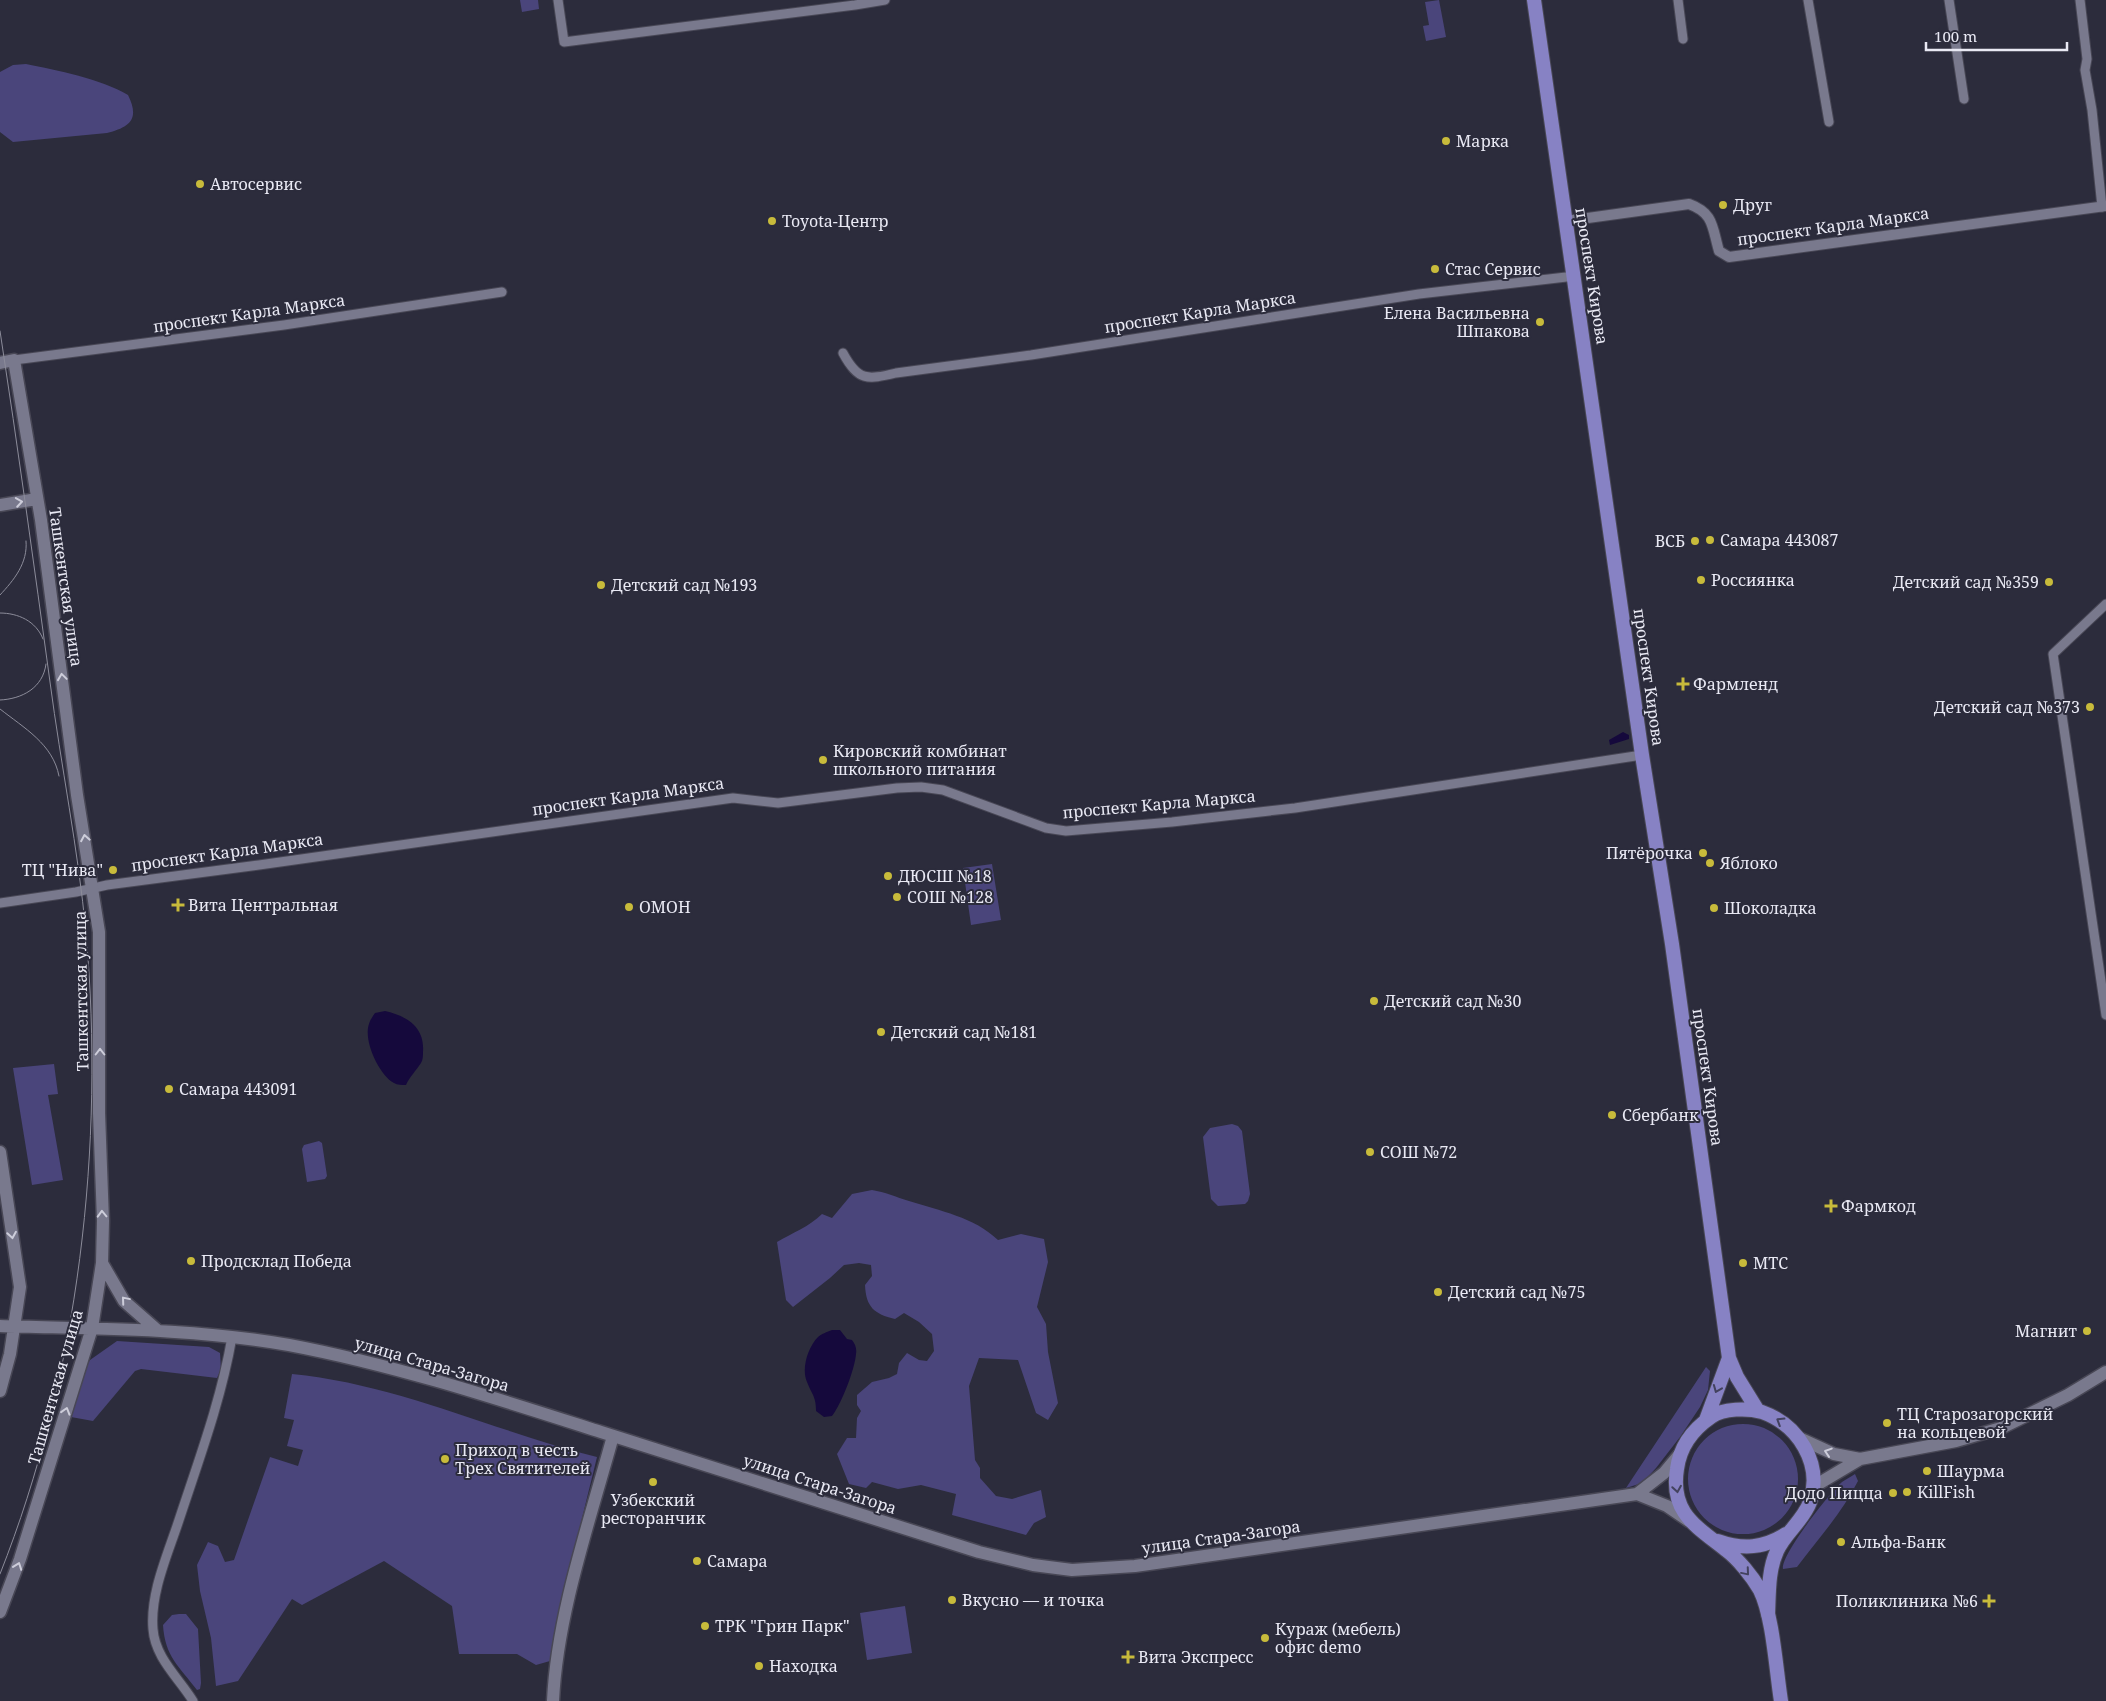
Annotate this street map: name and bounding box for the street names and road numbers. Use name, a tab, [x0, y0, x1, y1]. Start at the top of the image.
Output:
street label: проспект Карла Маркса	[1736, 202, 1930, 250]
street label: проспект Кирова	[1570, 206, 1614, 346]
street label: проспект Карла Маркса	[1103, 286, 1297, 338]
street label: проспект Карла Маркса	[152, 289, 346, 337]
street label: Ташкентская улица	[44, 506, 88, 668]
street label: проспект Кирова	[1628, 607, 1670, 747]
street label: проспект Карла Маркса	[531, 772, 725, 820]
street label: проспект Карла Маркса	[1062, 785, 1256, 823]
street label: проспект Карла Маркса	[130, 828, 324, 876]
street label: Ташкентская улица	[69, 911, 93, 1071]
street label: проспект Кирова	[1687, 1007, 1729, 1147]
street label: Ташкентская улица	[22, 1307, 88, 1467]
street label: улица Стара-Загора	[352, 1331, 512, 1397]
street label: улица Стара-Загора	[741, 1449, 899, 1519]
street label: улица Стара-Загора	[1140, 1515, 1302, 1559]

